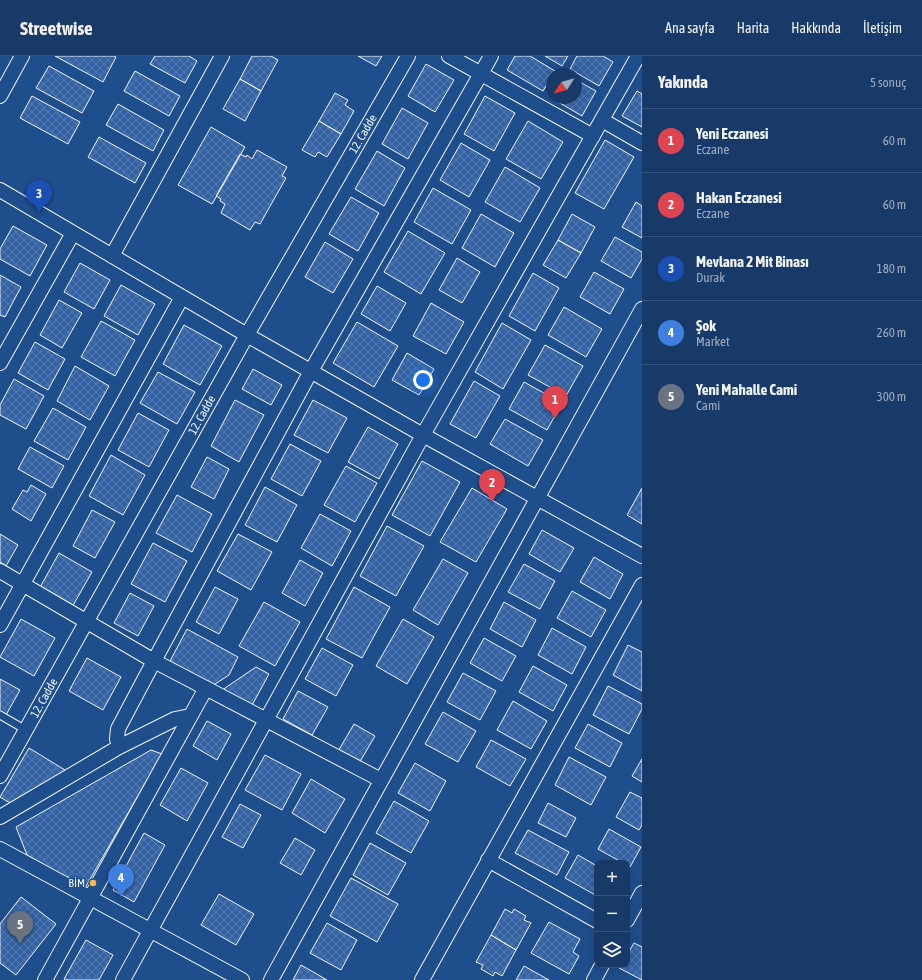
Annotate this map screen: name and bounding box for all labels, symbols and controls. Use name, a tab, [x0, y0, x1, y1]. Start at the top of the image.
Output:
text: Streetwise	[20, 17, 93, 39]
text: Ana sayfa	[665, 20, 715, 36]
text: Harita	[737, 20, 769, 36]
text: Hakkında	[791, 20, 841, 36]
text: İletişim	[863, 20, 902, 36]
north arrow	[546, 68, 582, 104]
text: Yakında	[658, 72, 708, 92]
text: 5 sonuç	[870, 75, 906, 90]
street label: 12. Cadde	[346, 112, 380, 156]
text: Yeni Eczanesi	[696, 125, 769, 142]
text: 1	[668, 133, 674, 148]
text: 60 m	[883, 133, 906, 148]
text: Eczane	[696, 142, 729, 157]
pin: 3	[26, 180, 52, 213]
text: Hakan Eczanesi	[696, 189, 782, 206]
text: 2	[668, 197, 674, 212]
text: 60 m	[883, 197, 906, 212]
text: Eczane	[696, 206, 729, 221]
text: Mevlana 2 Mit Binası	[696, 253, 809, 270]
text: 3	[668, 261, 674, 276]
text: 180 m	[877, 261, 906, 276]
text: Durak	[696, 270, 725, 285]
text: Şok	[696, 317, 716, 334]
text: 4	[668, 325, 674, 340]
text: 260 m	[877, 325, 906, 340]
text: Market	[696, 334, 730, 349]
your location	[413, 370, 433, 390]
text: Yeni Mahalle Cami	[696, 381, 797, 398]
pin: 1	[542, 386, 568, 419]
text: 5	[668, 389, 674, 404]
text: 300 m	[877, 389, 906, 404]
street label: 12. Cadde	[185, 393, 219, 437]
text: Cami	[696, 398, 720, 413]
pin: 2	[479, 469, 505, 502]
street label: 12. Cadde	[27, 676, 61, 720]
map controls	[594, 860, 630, 968]
button: +	[594, 860, 630, 896]
pin: 4	[108, 864, 134, 897]
place label: BİM	[68, 876, 85, 890]
marker: BİM	[88, 878, 98, 888]
button: −	[594, 896, 630, 932]
pin: 5	[7, 911, 33, 944]
button: layers	[594, 932, 630, 968]

